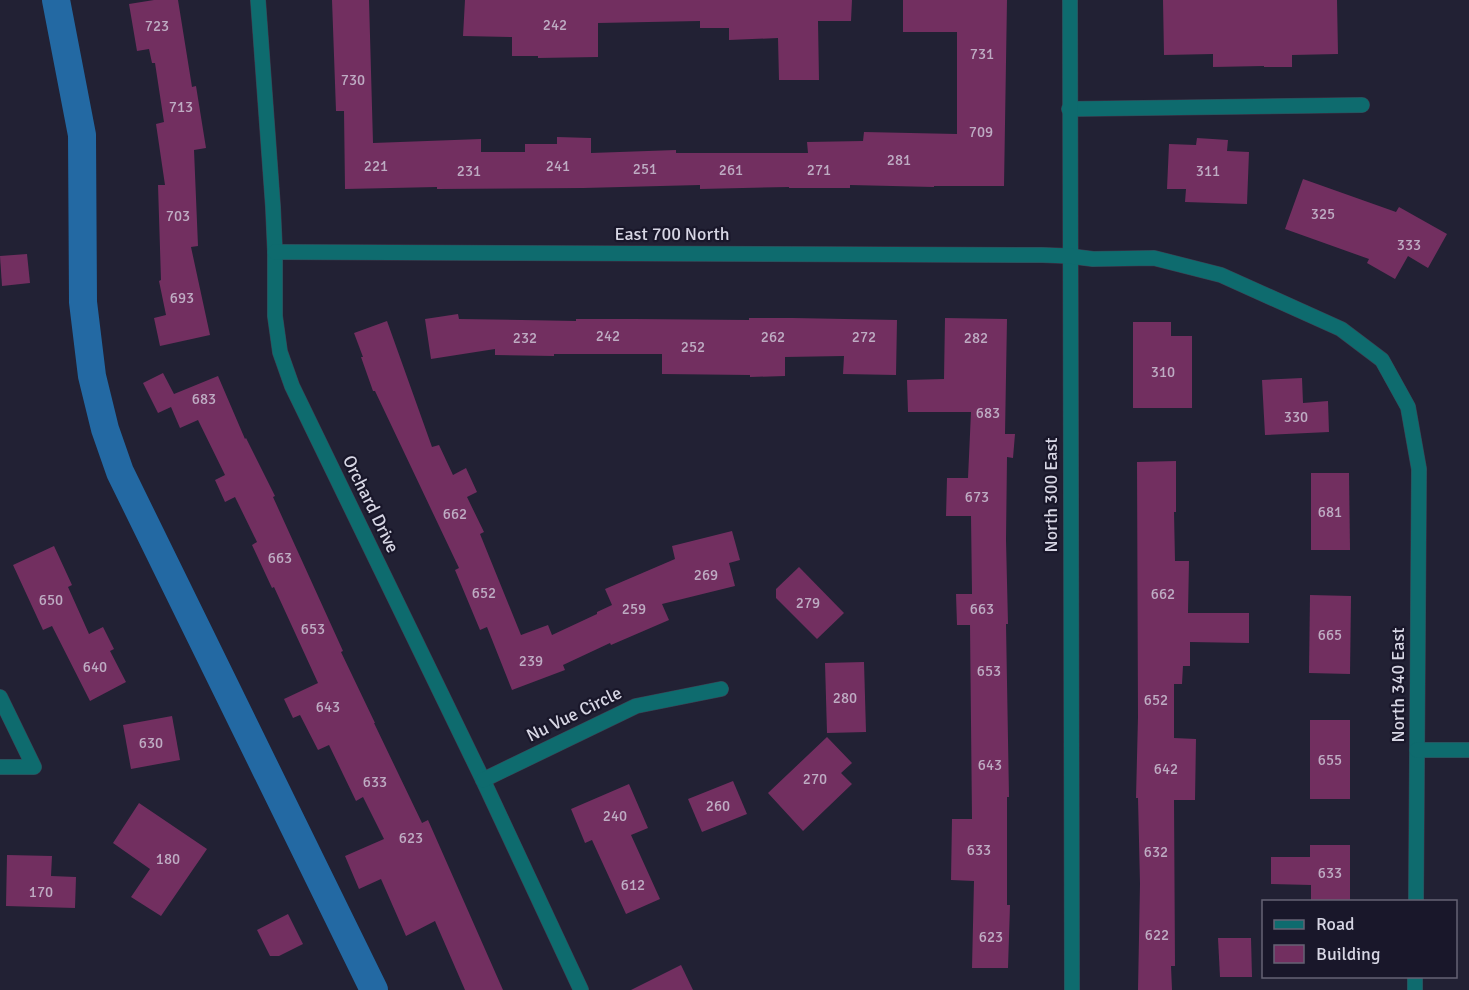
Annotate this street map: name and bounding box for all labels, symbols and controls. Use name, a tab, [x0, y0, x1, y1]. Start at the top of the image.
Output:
house number: 242	[543, 16, 567, 34]
house number: 723	[145, 17, 169, 35]
house number: 731	[970, 45, 994, 63]
house number: 730	[341, 71, 365, 89]
house number: 713	[169, 98, 193, 116]
house number: 709	[969, 123, 993, 141]
house number: 281	[887, 151, 911, 169]
house number: 221	[364, 157, 388, 175]
house number: 241	[546, 157, 570, 175]
house number: 251	[633, 160, 657, 178]
house number: 261	[719, 161, 743, 179]
house number: 271	[807, 161, 831, 179]
house number: 231	[457, 162, 481, 180]
house number: 311	[1196, 162, 1220, 180]
house number: 325	[1311, 205, 1335, 223]
house number: 703	[166, 207, 190, 225]
street label: East 700 North	[614, 223, 730, 245]
house number: 333	[1397, 236, 1421, 254]
house number: 693	[170, 289, 194, 307]
house number: 242	[596, 327, 620, 345]
house number: 262	[761, 328, 785, 346]
house number: 272	[852, 328, 876, 346]
house number: 232	[513, 329, 537, 347]
house number: 282	[964, 329, 988, 347]
house number: 252	[681, 338, 705, 356]
house number: 310	[1151, 363, 1175, 381]
house number: 683	[192, 390, 216, 408]
house number: 683	[976, 404, 1000, 422]
house number: 330	[1284, 408, 1308, 426]
street label: North 300 East	[1040, 437, 1062, 553]
street label: Orchard Drive	[338, 452, 404, 556]
house number: 673	[965, 488, 989, 506]
house number: 681	[1318, 503, 1342, 521]
house number: 662	[443, 505, 467, 523]
house number: 663	[268, 549, 292, 567]
house number: 269	[694, 566, 718, 584]
house number: 652	[472, 584, 496, 602]
house number: 662	[1151, 585, 1175, 603]
house number: 650	[39, 591, 63, 609]
house number: 279	[796, 594, 820, 612]
house number: 259	[622, 600, 646, 618]
house number: 663	[970, 600, 994, 618]
house number: 653	[301, 620, 325, 638]
house number: 665	[1318, 626, 1342, 644]
street label: North 340 East	[1387, 627, 1409, 743]
house number: 239	[519, 652, 543, 670]
house number: 640	[83, 658, 107, 676]
house number: 653	[977, 662, 1001, 680]
street label: Nu Vue Circle	[523, 681, 625, 747]
house number: 280	[833, 689, 857, 707]
house number: 652	[1144, 691, 1168, 709]
house number: 643	[316, 698, 340, 716]
house number: 630	[139, 734, 163, 752]
house number: 655	[1318, 751, 1342, 769]
house number: 643	[978, 756, 1002, 774]
house number: 642	[1154, 760, 1178, 778]
house number: 270	[803, 770, 827, 788]
house number: 633	[363, 773, 387, 791]
house number: 260	[706, 797, 730, 815]
house number: 240	[603, 807, 627, 825]
house number: 623	[399, 829, 423, 847]
house number: 633	[967, 841, 991, 859]
house number: 632	[1144, 843, 1168, 861]
house number: 180	[156, 850, 180, 868]
house number: 633	[1318, 864, 1342, 882]
house number: 612	[621, 876, 645, 894]
house number: 170	[29, 883, 53, 901]
legend	[1262, 900, 1457, 978]
text: Road	[1316, 913, 1355, 935]
house number: 622	[1145, 926, 1169, 944]
house number: 623	[979, 928, 1003, 946]
text: Building	[1316, 943, 1380, 965]

